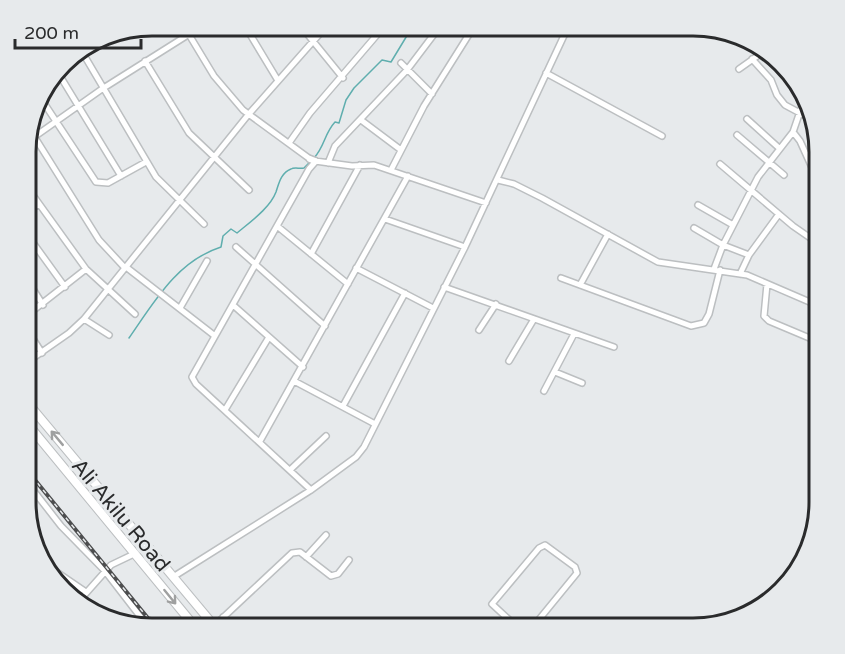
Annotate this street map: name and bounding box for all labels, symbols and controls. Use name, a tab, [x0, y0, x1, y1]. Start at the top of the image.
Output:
scale bar	[15, 12, 141, 50]
text: 200 m	[24, 22, 79, 44]
one-way arrow	[50, 431, 64, 446]
street label: Ali Akilu Road	[66, 454, 175, 577]
one-way arrow	[163, 589, 176, 605]

